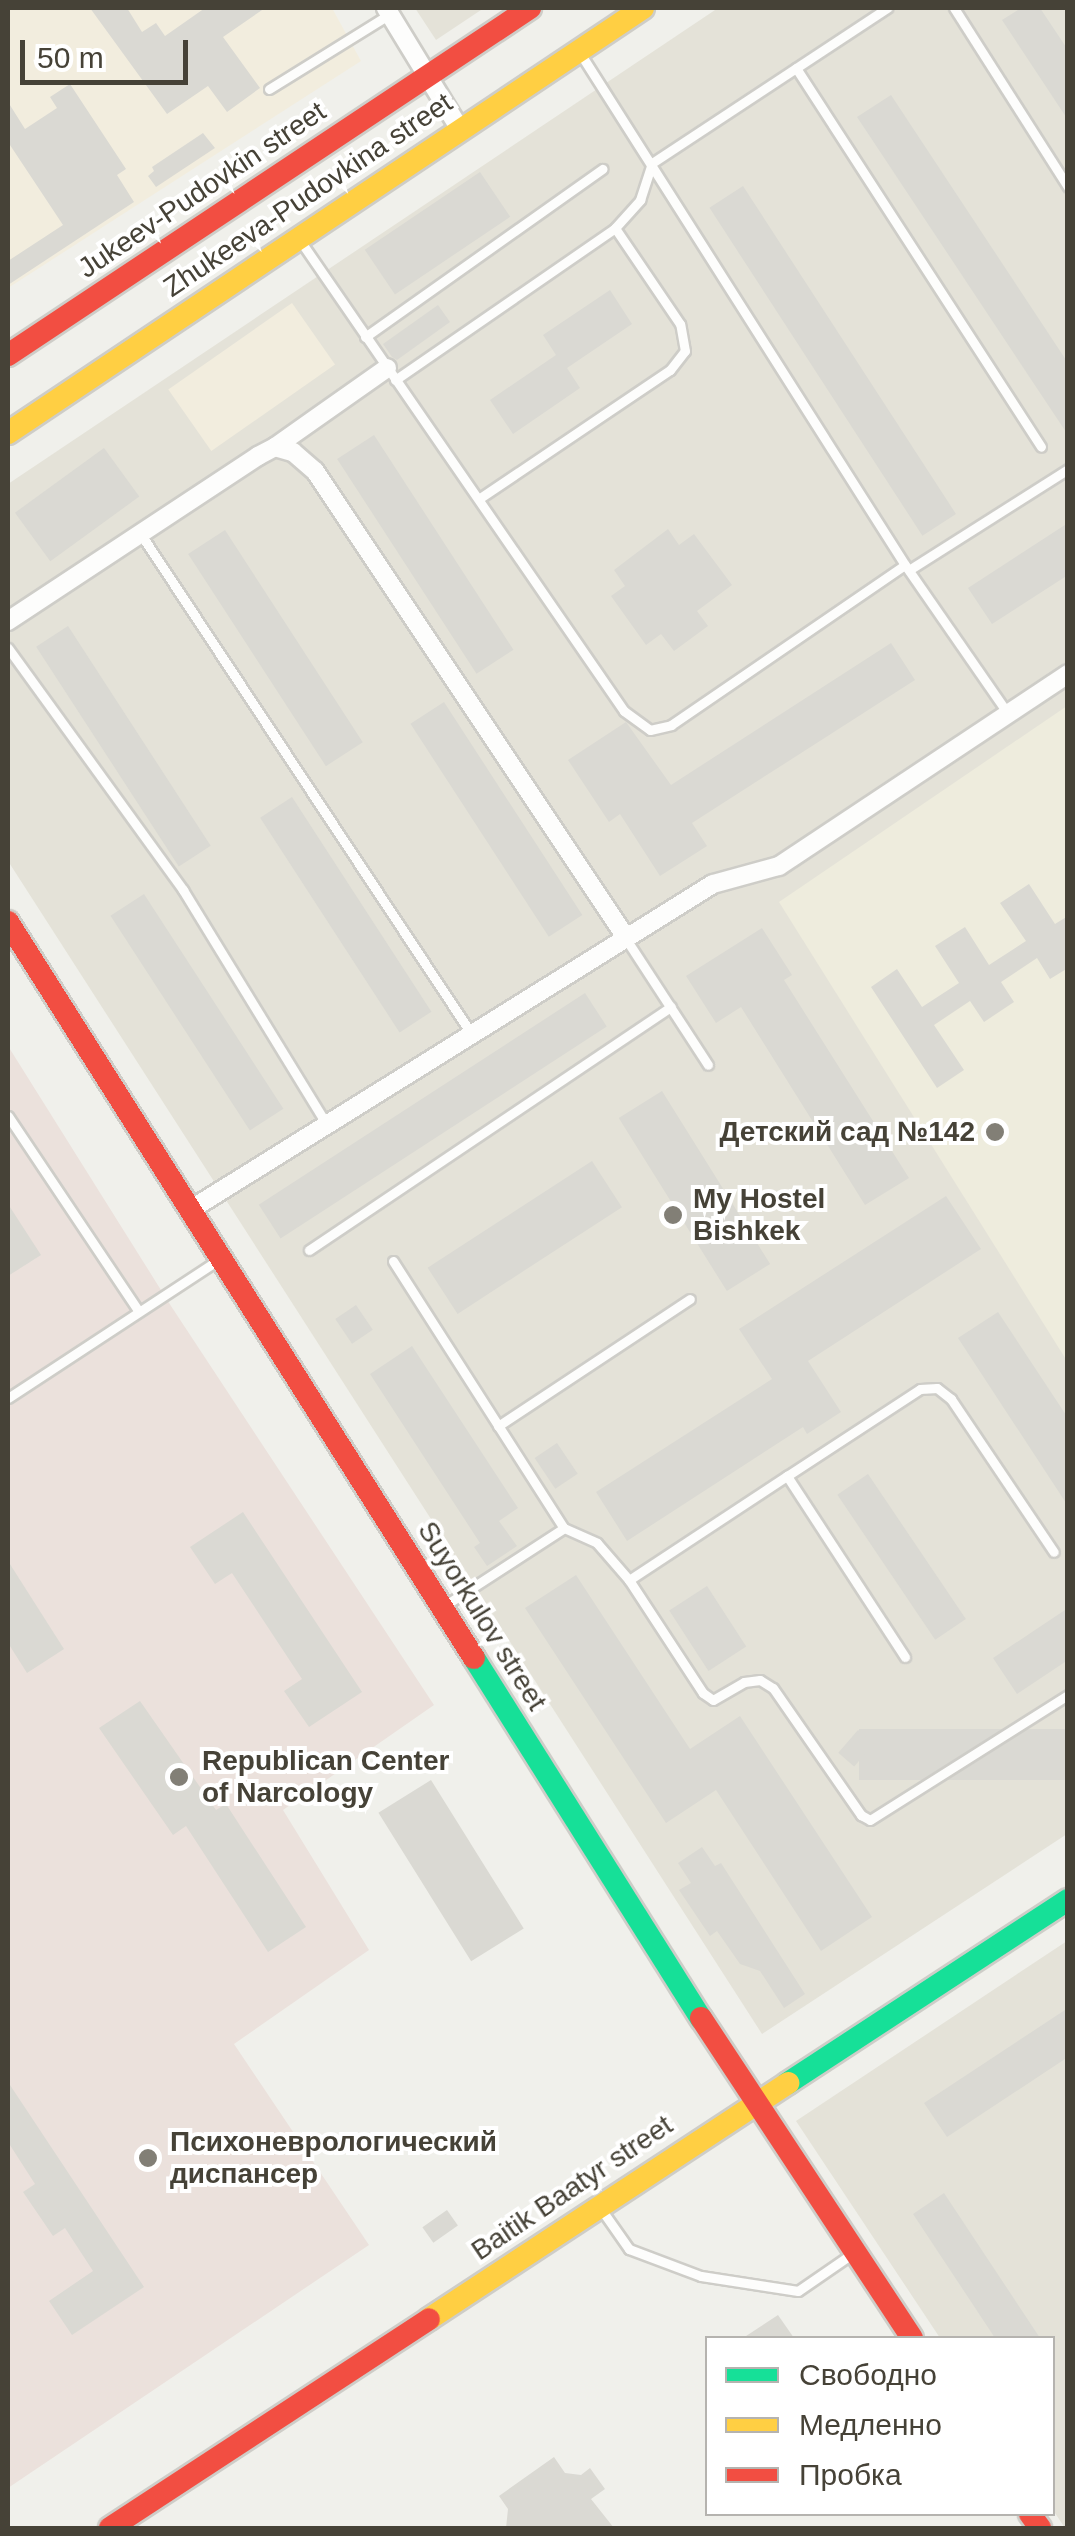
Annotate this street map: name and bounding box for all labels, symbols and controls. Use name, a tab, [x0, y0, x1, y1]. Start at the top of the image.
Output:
scale bar	[25, 20, 192, 82]
text: 50 m	[37, 41, 104, 74]
street label: Zhukeeva-Pudovkina street	[157, 86, 459, 304]
street label: Jukeev-Pudovkin street	[72, 95, 332, 285]
place label: Детский сад №142	[719, 1115, 975, 1149]
marker: Детский сад №142	[984, 1121, 1006, 1143]
place label: My Hostel Bishkek	[693, 1182, 825, 1248]
marker: My Hostel Bishkek	[662, 1204, 684, 1226]
street label: Suyorkulov street	[410, 1515, 554, 1717]
place label: Republican Center of Narcology	[202, 1744, 449, 1810]
marker: Republican Center of Narcology	[166, 1764, 192, 1790]
street label: Baitik Baatyr street	[465, 2108, 679, 2268]
place label: Психоневрологический диспансер	[170, 2125, 497, 2191]
marker: Психоневрологический диспансер	[135, 2145, 161, 2171]
legend	[705, 2336, 1055, 2516]
text: Свободно	[799, 2358, 937, 2391]
text: Медленно	[799, 2408, 942, 2441]
text: Пробка	[799, 2458, 902, 2491]

